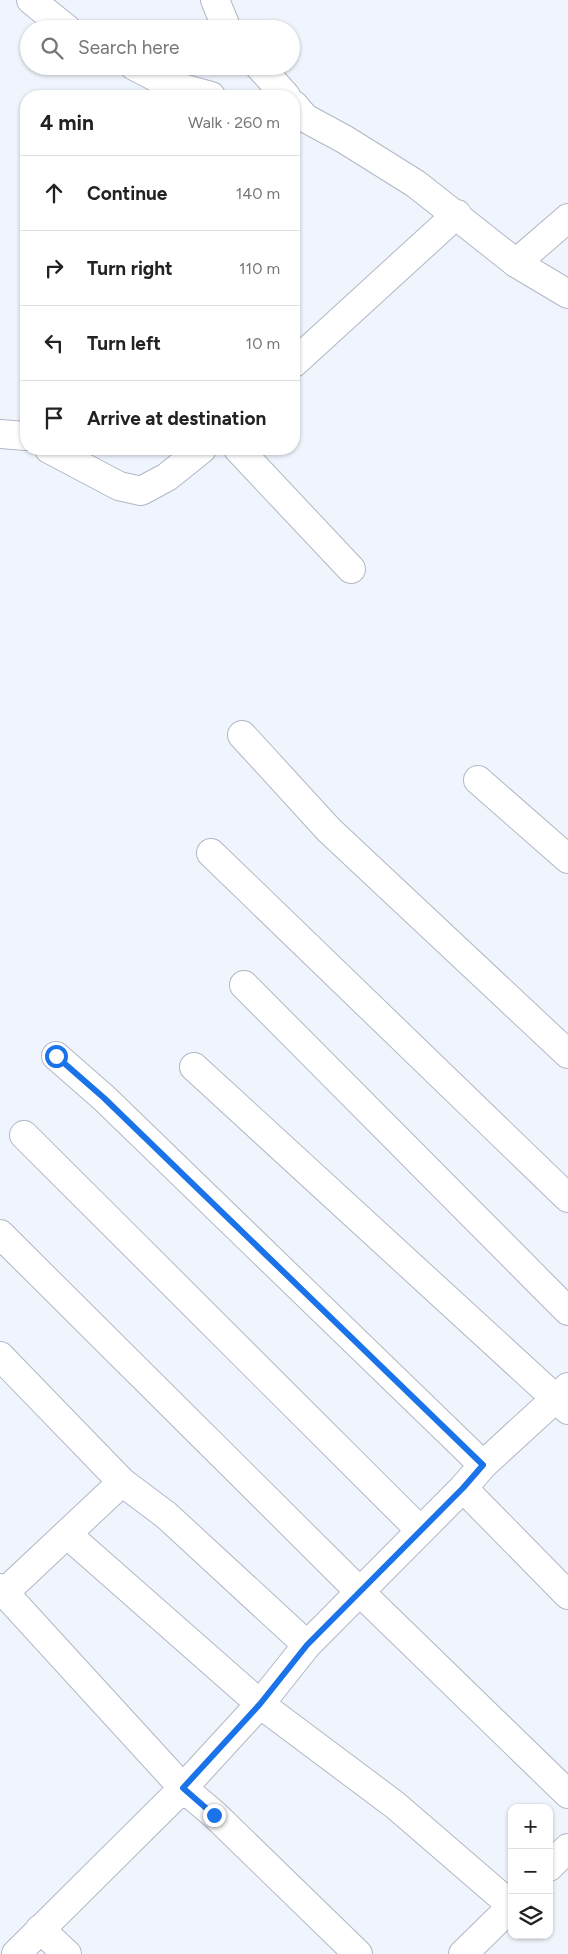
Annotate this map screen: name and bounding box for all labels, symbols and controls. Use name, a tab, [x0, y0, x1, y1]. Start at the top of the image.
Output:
search box	[20, 20, 300, 75]
icon: search	[38, 34, 66, 62]
text: Search here	[78, 36, 180, 59]
text: 4 min	[40, 110, 94, 135]
text: Walk · 260 m	[188, 113, 280, 132]
icon: ahead	[40, 179, 68, 207]
text: Continue	[87, 182, 167, 205]
text: 140 m	[236, 184, 280, 203]
icon: right	[40, 254, 68, 282]
text: Turn right	[87, 257, 173, 280]
text: 110 m	[239, 259, 280, 278]
icon: left	[40, 329, 68, 357]
text: Turn left	[87, 332, 161, 355]
text: 10 m	[246, 334, 280, 353]
icon: arrive	[40, 404, 68, 432]
text: Arrive at destination	[87, 407, 266, 430]
route start	[45, 1045, 68, 1068]
route end	[203, 1804, 226, 1827]
map controls	[508, 1804, 553, 1939]
button: +	[508, 1804, 553, 1849]
button: −	[508, 1849, 553, 1894]
button: layers	[508, 1894, 553, 1939]

